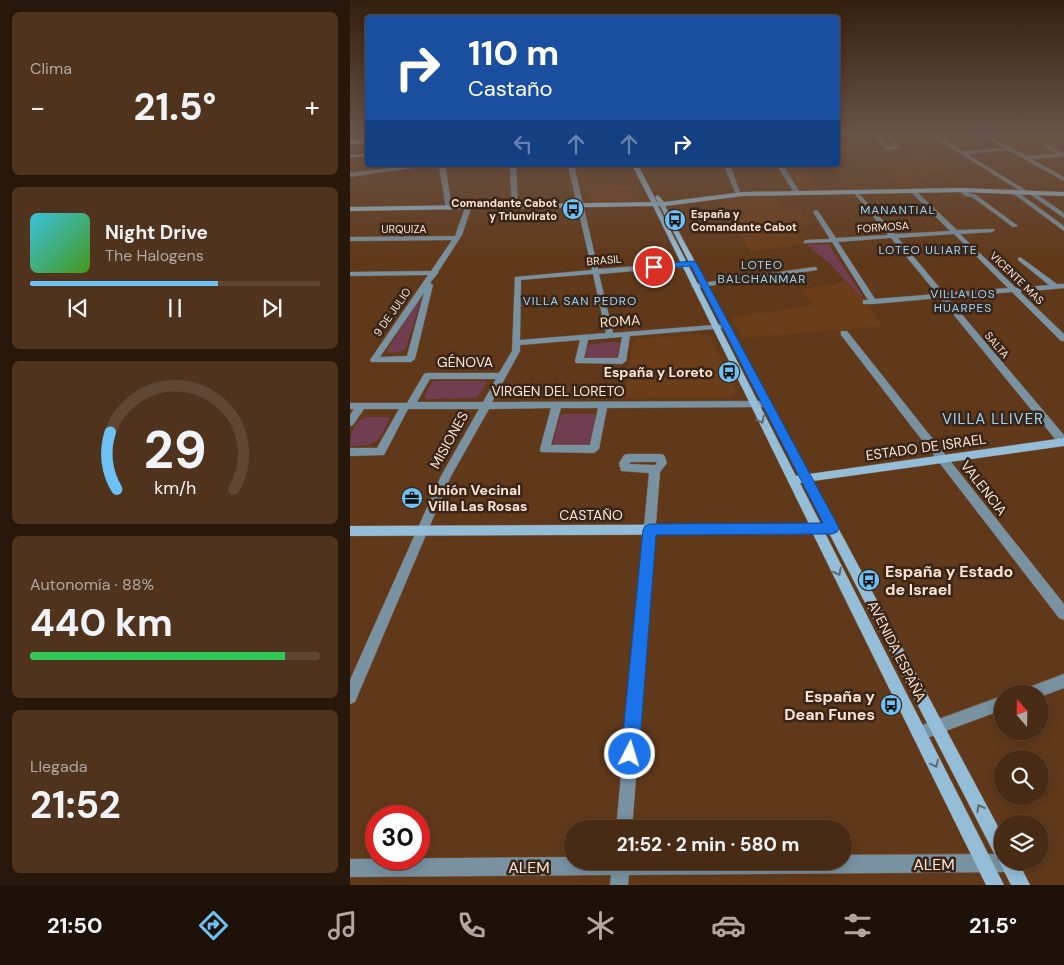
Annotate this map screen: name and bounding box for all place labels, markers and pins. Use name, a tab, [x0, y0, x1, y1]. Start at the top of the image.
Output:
place label: Comandante Cabot y Triunvirato	[451, 196, 557, 223]
bus stop icon: Comandante Cabot y Triunvirato	[561, 197, 585, 221]
place label: España y Comandante Cabot	[691, 207, 797, 234]
bus stop icon: España y Comandante Cabot	[663, 208, 687, 232]
pin	[633, 246, 675, 288]
bus stop icon: España y Loreto	[717, 360, 741, 384]
place label: España y Loreto	[604, 363, 713, 381]
place label: Unión Vecinal Villa Las Rosas	[428, 481, 528, 515]
office icon: Unión Vecinal Villa Las Rosas	[400, 486, 424, 510]
place label: España y Estado de Israel	[885, 561, 1013, 600]
bus stop icon: España y Estado de Israel	[857, 568, 881, 592]
place label: España y Dean Funes	[784, 686, 875, 725]
bus stop icon: España y Dean Funes	[879, 693, 903, 717]

